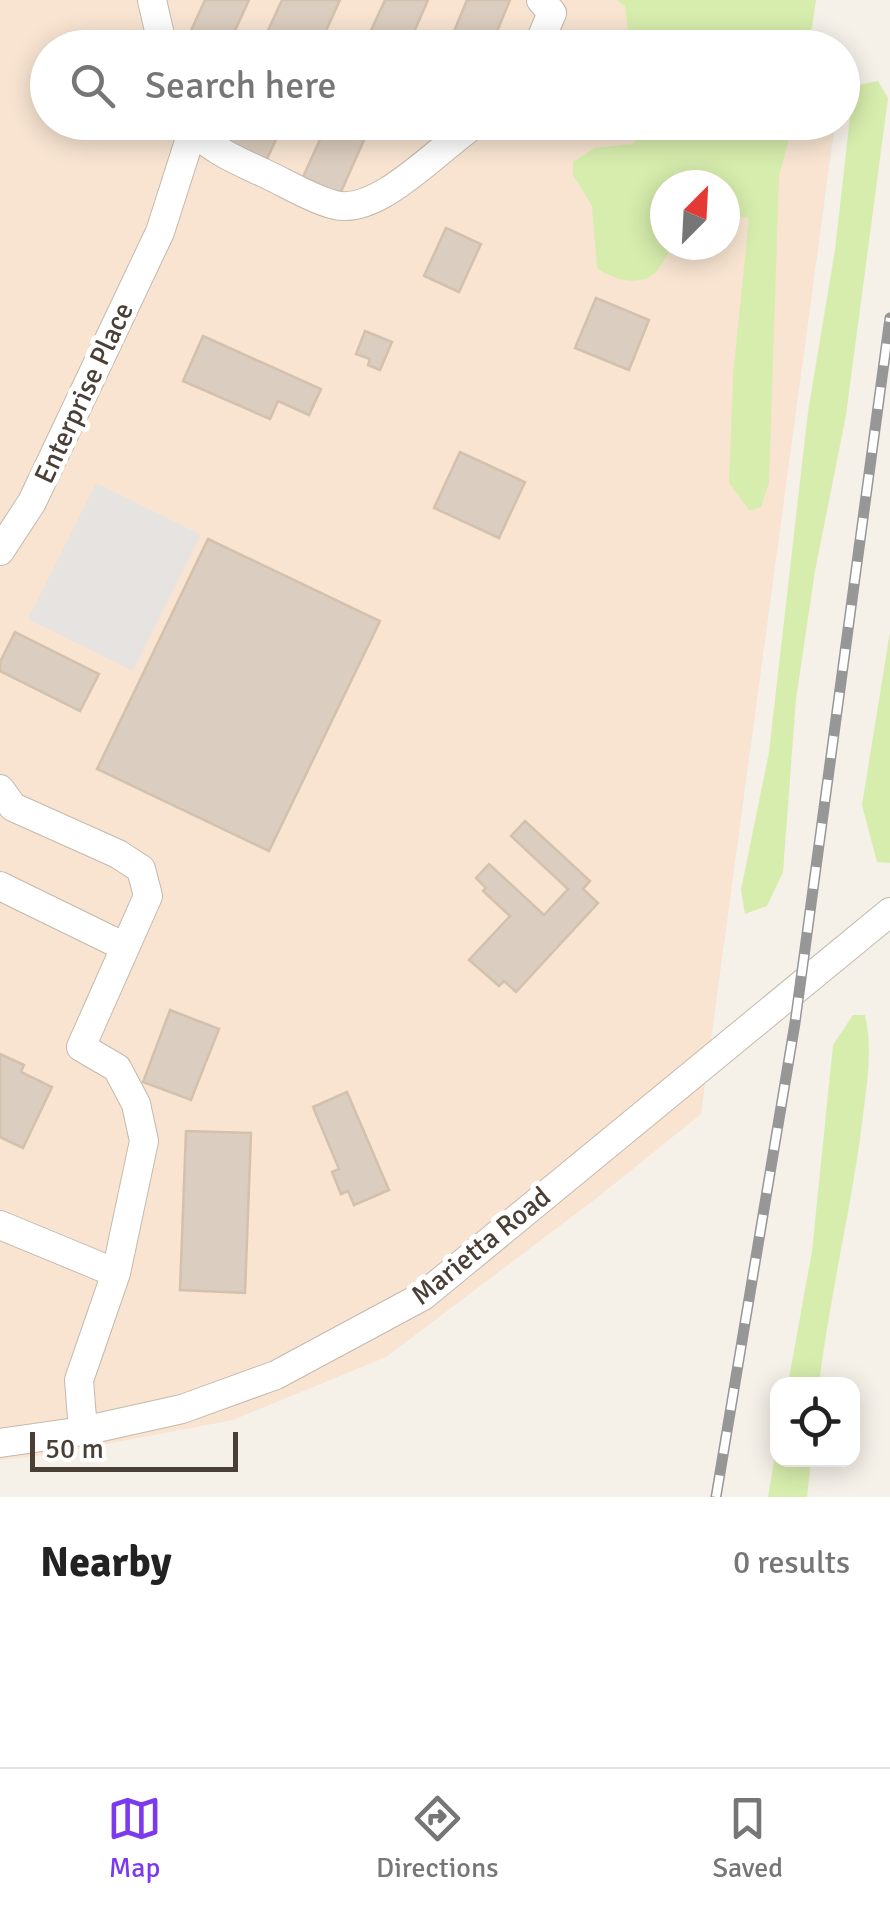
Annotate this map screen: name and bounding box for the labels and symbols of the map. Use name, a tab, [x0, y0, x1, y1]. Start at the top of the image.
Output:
north arrow	[650, 170, 740, 260]
street label: Enterprise Place	[27, 297, 141, 489]
street label: Marietta Road	[405, 1180, 557, 1312]
scale bar	[30, 1427, 238, 1472]

